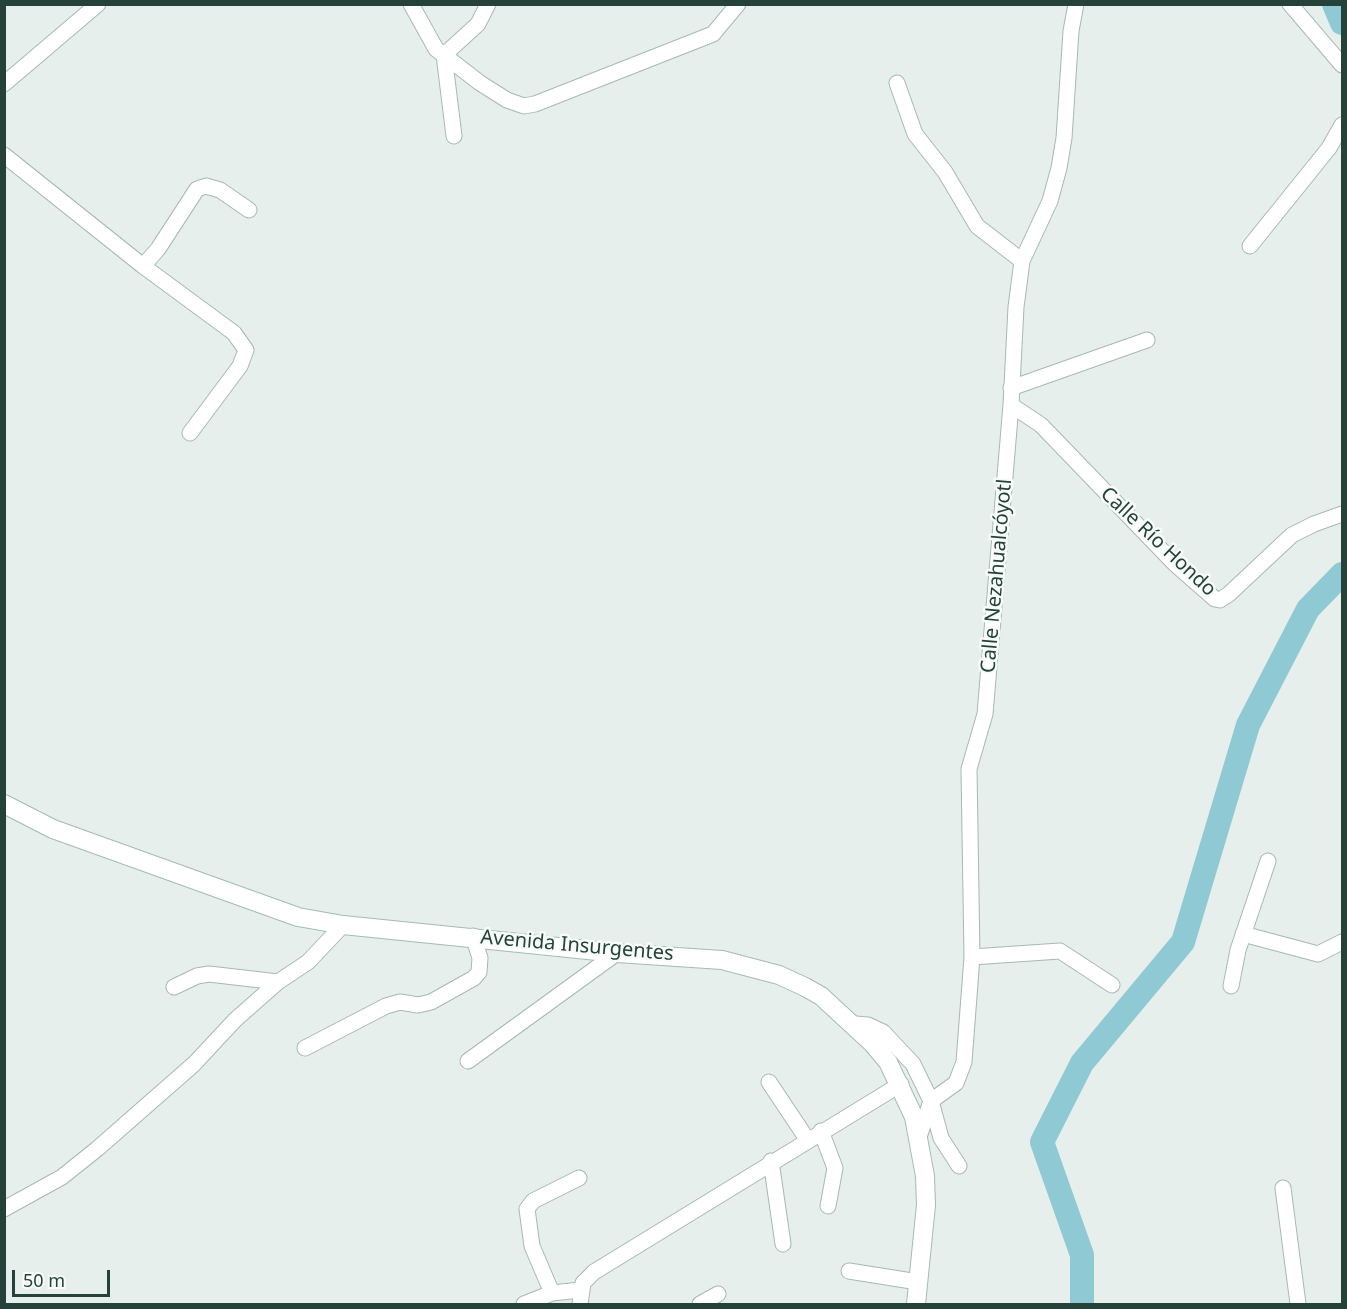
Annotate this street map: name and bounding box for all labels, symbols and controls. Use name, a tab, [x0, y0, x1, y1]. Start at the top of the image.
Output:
street label: Calle Nezahualcóyotl	[977, 478, 1017, 674]
street label: Calle Río Hondo	[1095, 482, 1221, 602]
street label: Avenida Insurgentes	[480, 926, 674, 966]
scale bar	[15, 1258, 112, 1296]
text: 50 m	[23, 1268, 65, 1292]

